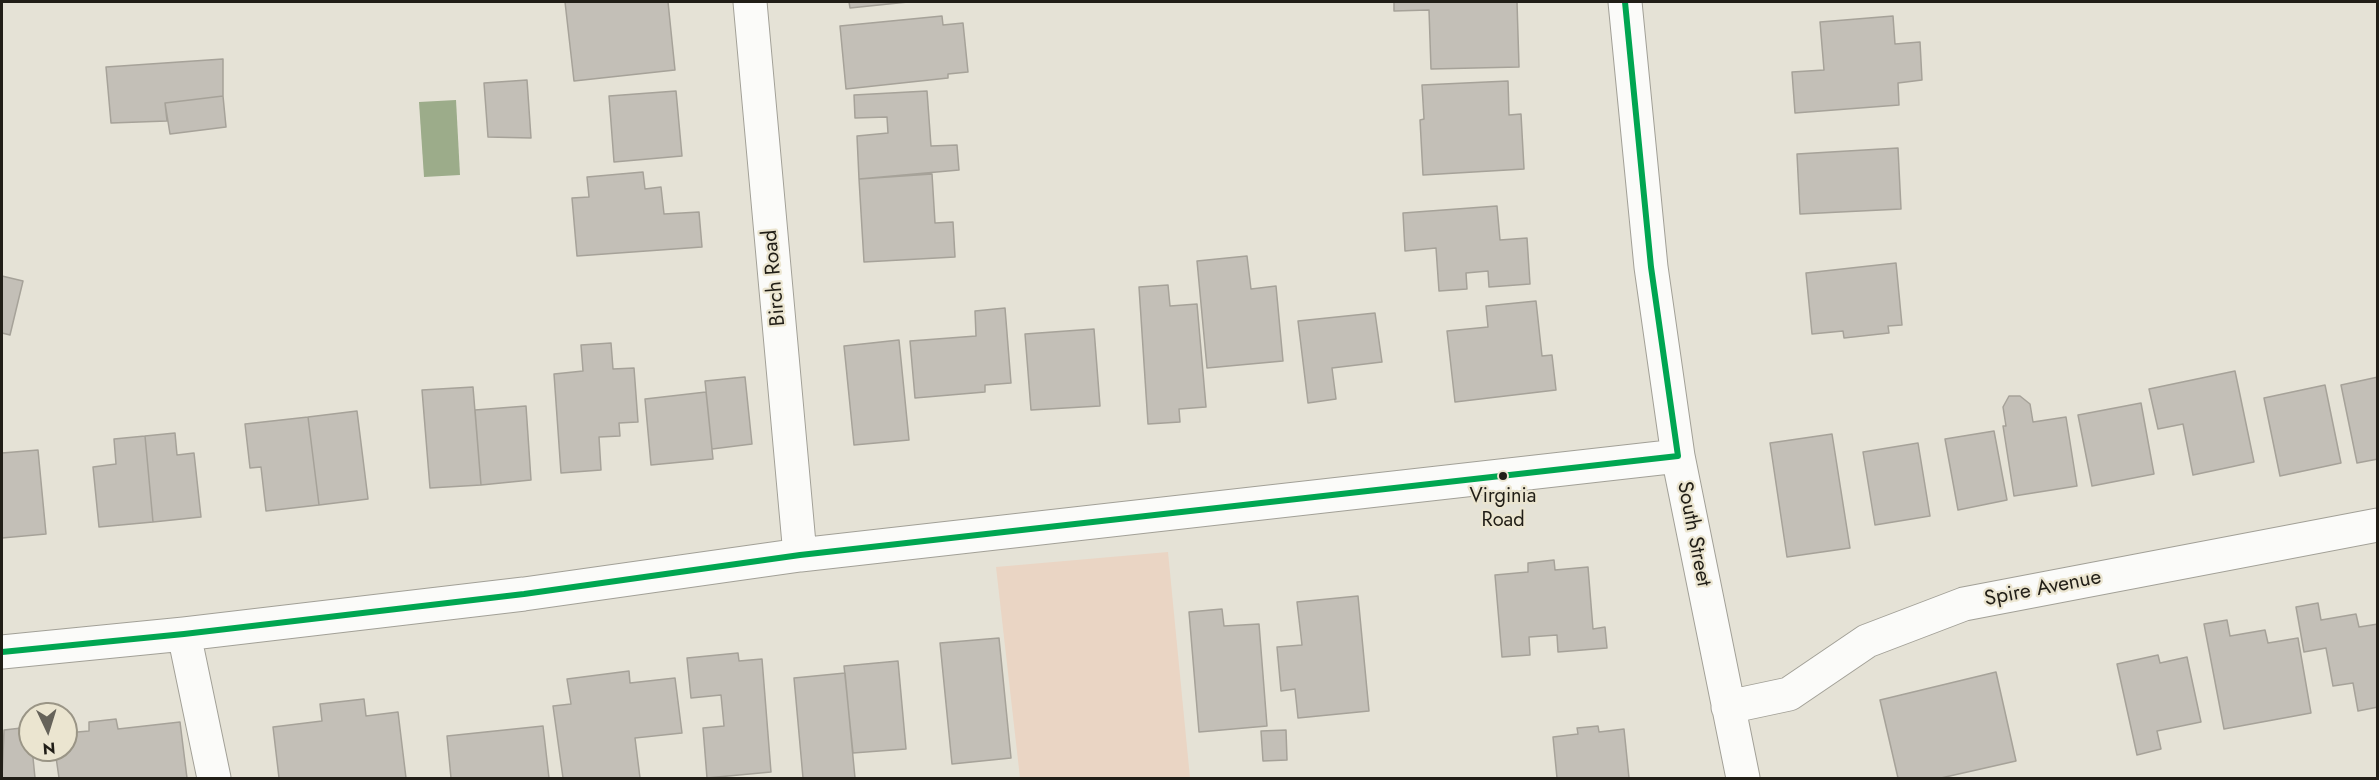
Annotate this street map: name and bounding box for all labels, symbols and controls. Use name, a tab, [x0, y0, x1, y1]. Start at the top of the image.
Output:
street label: Birch Road	[758, 229, 792, 327]
marker: Virginia Road	[1497, 470, 1509, 482]
street label: South Street	[1670, 479, 1716, 589]
place label: Virginia Road	[1470, 485, 1536, 532]
street label: Spire Avenue	[1983, 565, 2103, 613]
north arrow	[18, 702, 78, 762]
text: N	[42, 737, 56, 760]

